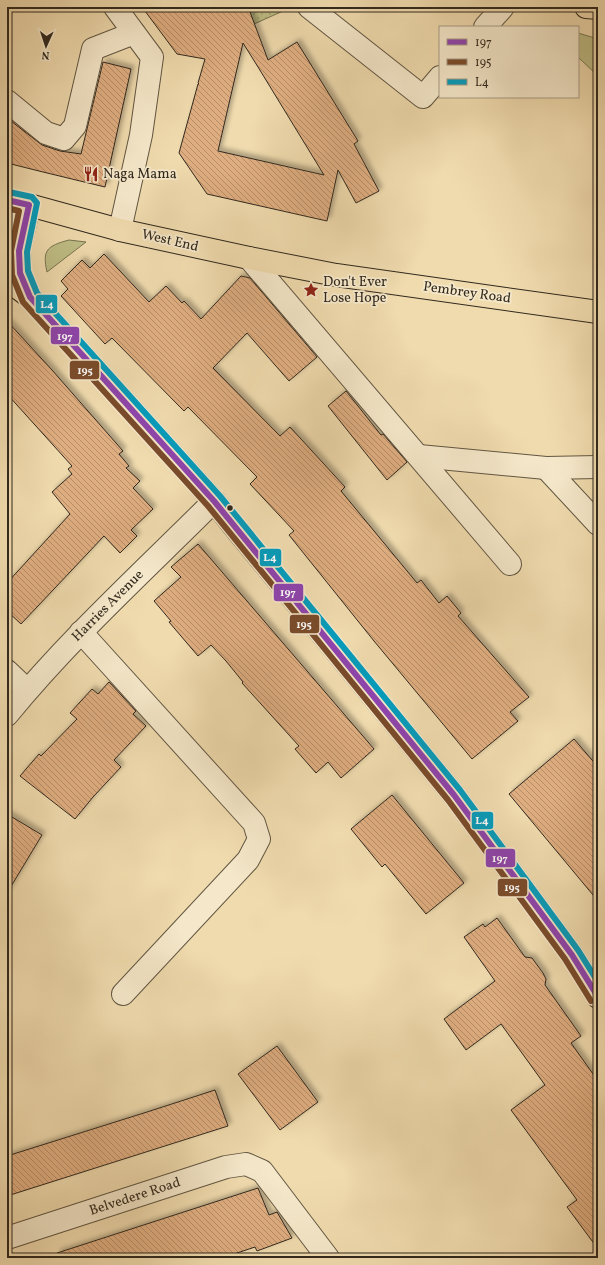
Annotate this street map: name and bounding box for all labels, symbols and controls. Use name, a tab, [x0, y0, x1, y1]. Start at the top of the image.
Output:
north arrow	[26, 26, 66, 66]
legend	[439, 26, 579, 98]
text: 197	[475, 35, 492, 51]
text: N	[41, 47, 50, 62]
text: 195	[475, 55, 492, 71]
text: L4	[475, 75, 489, 91]
restaurant icon: Naga Mama	[82, 165, 100, 183]
place label: Naga Mama	[103, 165, 177, 184]
street label: West End	[140, 225, 200, 257]
place label: Don't Ever Lose Hope	[323, 273, 387, 308]
street label: Pembrey Road	[422, 277, 512, 309]
place icon: Don't Ever Lose Hope	[302, 281, 320, 299]
line badge: L4	[35, 294, 58, 314]
text: L4	[40, 298, 54, 313]
line badge: 197	[50, 326, 80, 345]
text: 197	[57, 330, 73, 345]
line badge: 195	[69, 360, 100, 380]
text: 195	[77, 364, 93, 379]
unlabelled marker	[225, 503, 235, 513]
line badge: L4	[259, 548, 282, 567]
text: L4	[263, 551, 277, 566]
street label: Harries Avenue	[68, 566, 148, 646]
line badge: 197	[273, 583, 304, 602]
text: 197	[280, 586, 296, 601]
line badge: 195	[289, 614, 320, 634]
text: 195	[296, 618, 312, 633]
line badge: L4	[471, 811, 494, 830]
text: L4	[475, 814, 489, 829]
line badge: 197	[485, 848, 516, 868]
text: 197	[492, 852, 508, 867]
line badge: 195	[497, 878, 528, 897]
text: 195	[504, 881, 520, 896]
street label: Belvedere Road	[87, 1173, 183, 1221]

